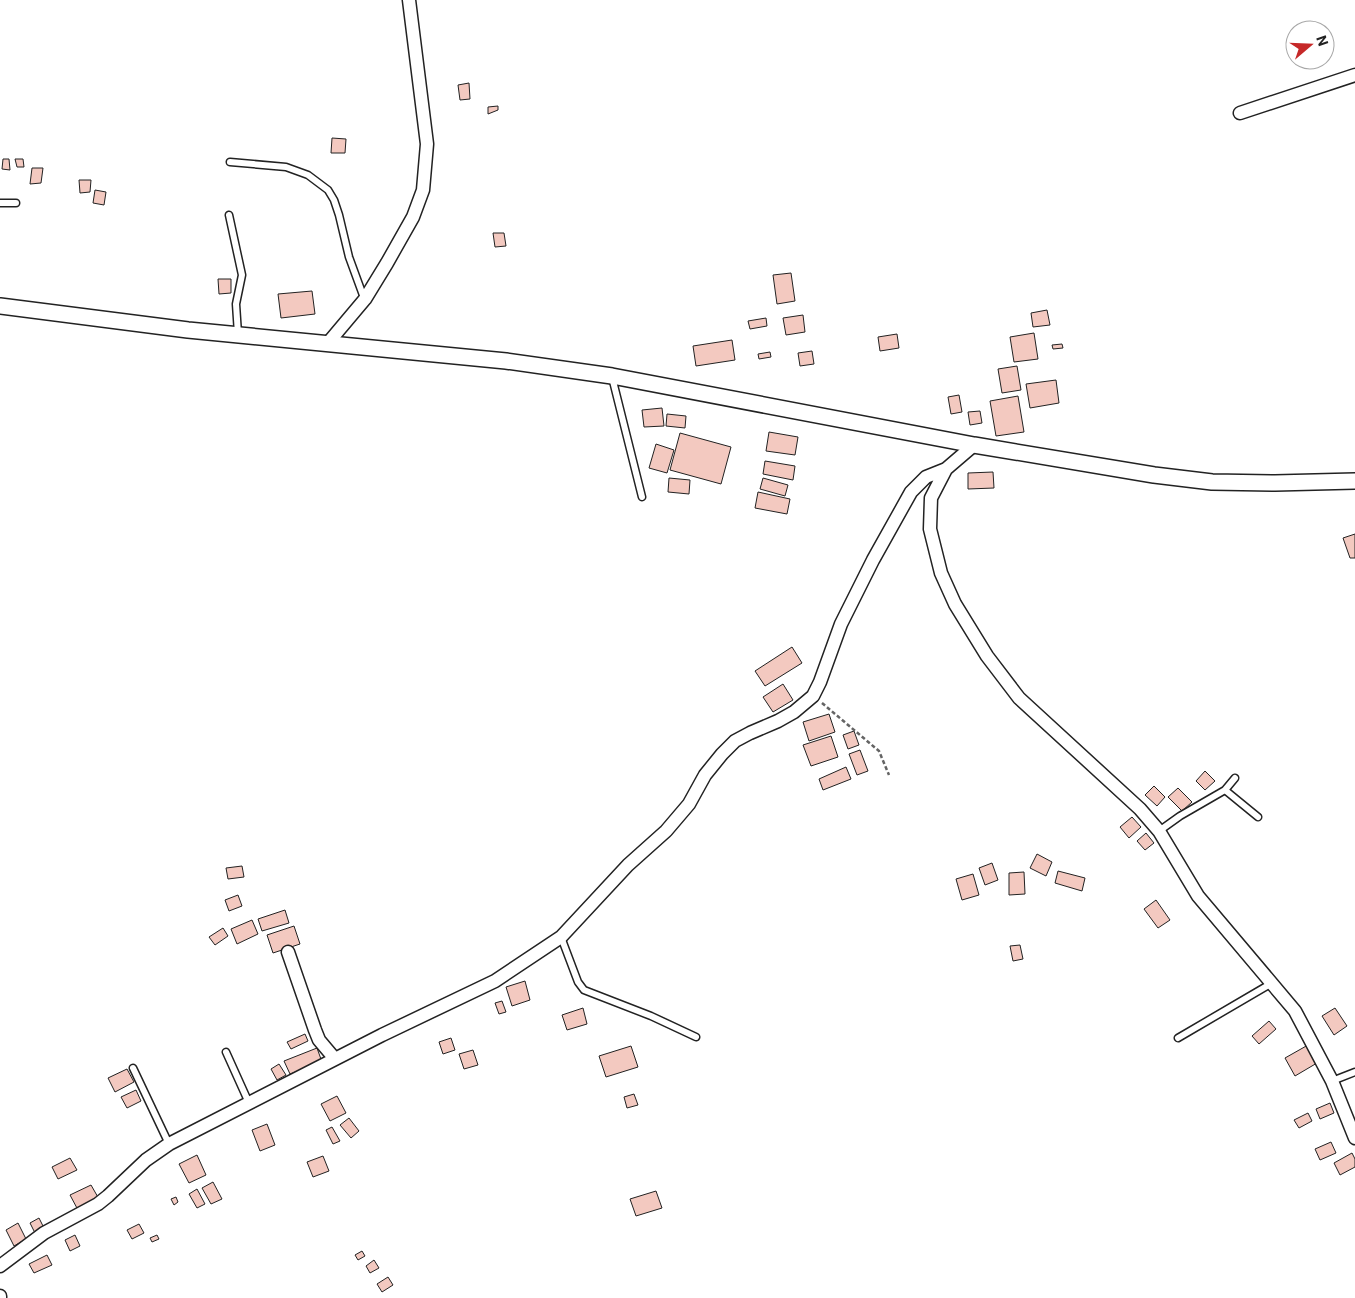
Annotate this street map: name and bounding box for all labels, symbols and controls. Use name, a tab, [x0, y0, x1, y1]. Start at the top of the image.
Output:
north arrow	[1285, 20, 1335, 70]
text: N	[1313, 33, 1331, 48]

